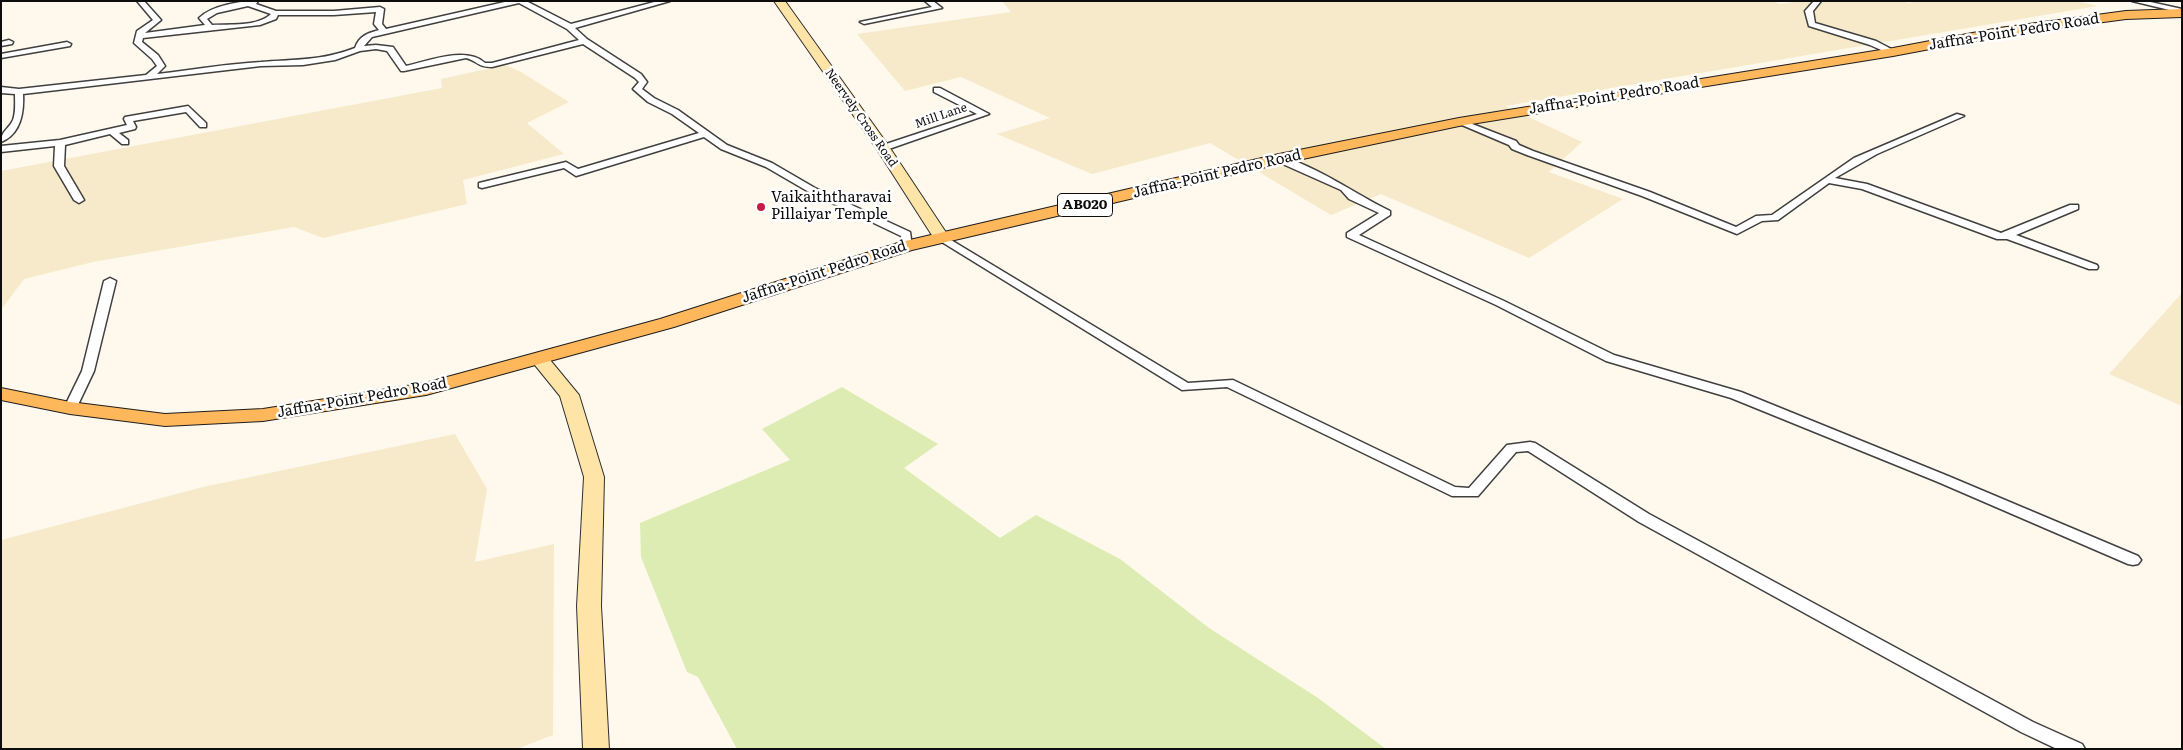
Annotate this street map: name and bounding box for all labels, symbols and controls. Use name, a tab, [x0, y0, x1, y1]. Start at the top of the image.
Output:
street label: Jaffna-Point Pedro Road	[1927, 10, 2101, 54]
street label: Neervely Cross Road	[822, 66, 900, 170]
street label: Jaffna-Point Pedro Road	[1527, 74, 1701, 118]
street label: Mill Lane	[913, 100, 969, 132]
street label: Jaffna-Point Pedro Road	[1131, 146, 1303, 202]
place label: Vaikaiththaravai Pillaiyar Temple	[771, 189, 892, 224]
road number: AB020	[1058, 194, 1112, 216]
marker: Vaikaiththaravai Pillaiyar Temple	[755, 201, 767, 213]
street label: Jaffna-Point Pedro Road	[739, 237, 909, 307]
street label: Jaffna-Point Pedro Road	[276, 374, 448, 422]

